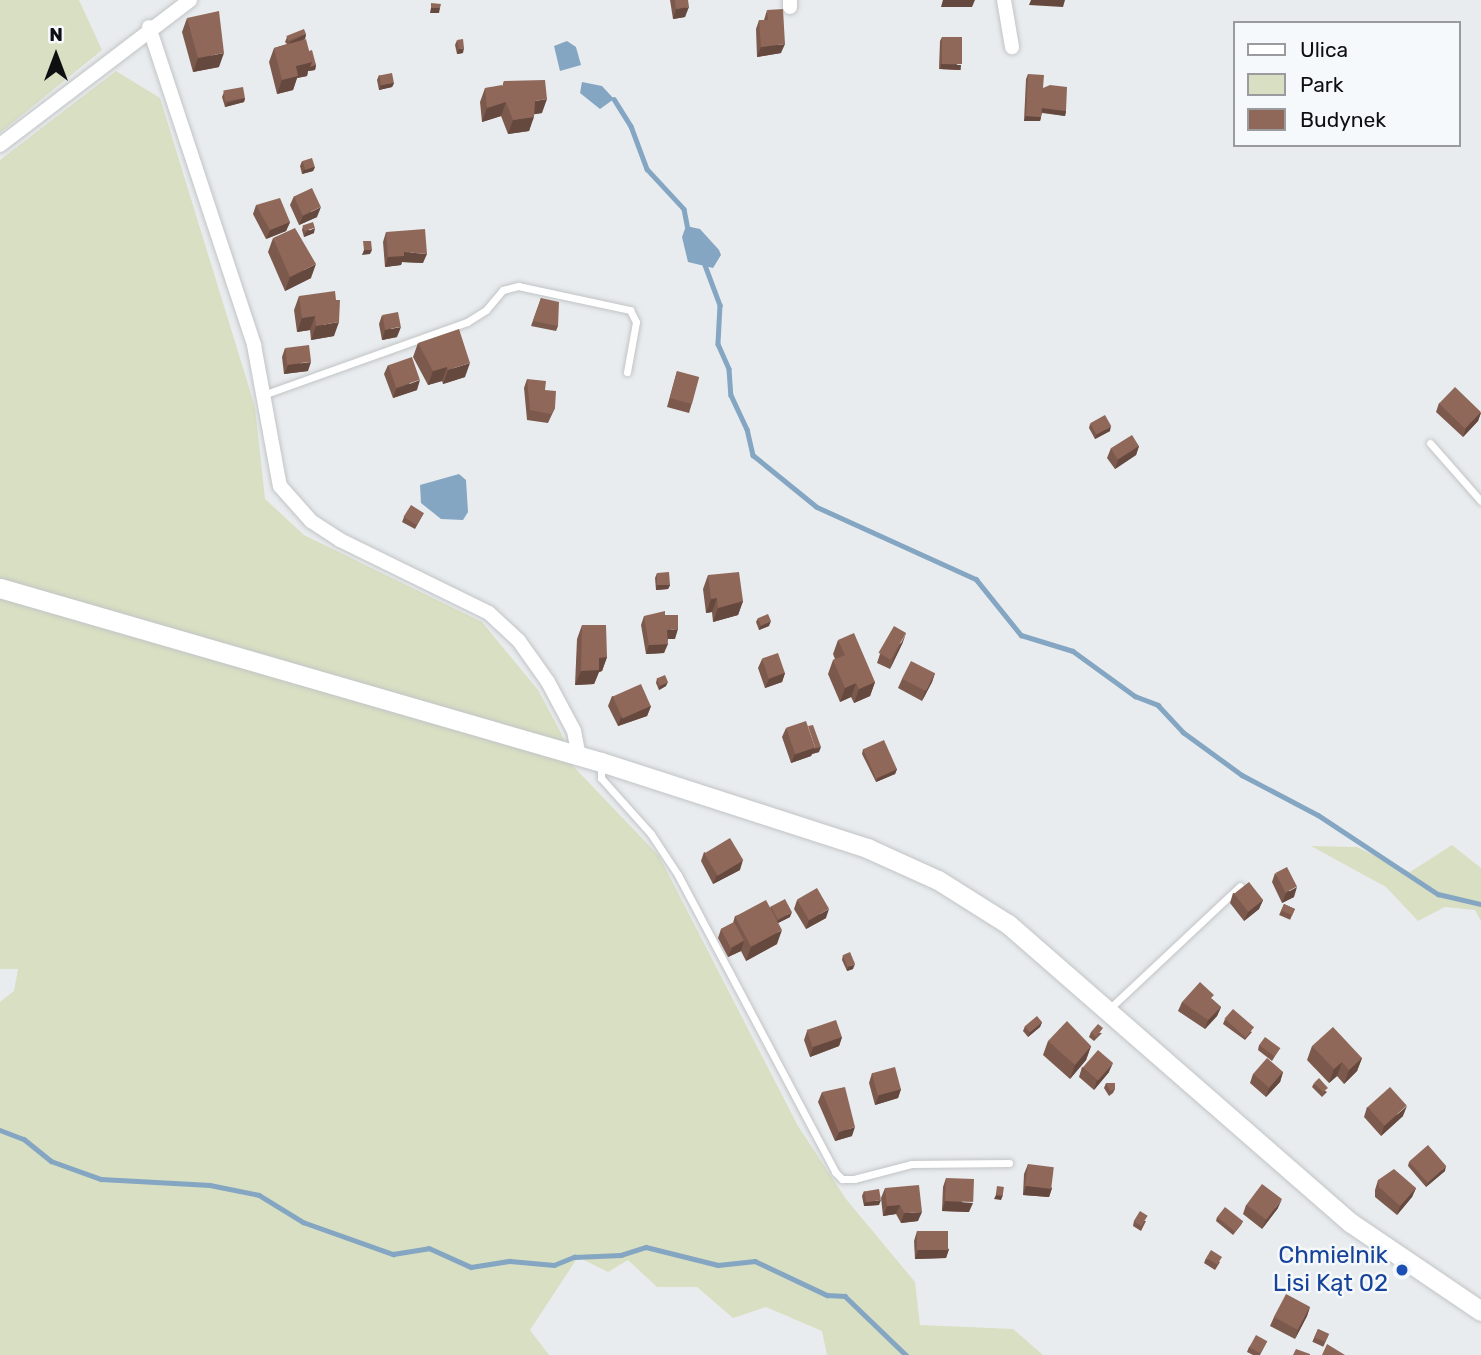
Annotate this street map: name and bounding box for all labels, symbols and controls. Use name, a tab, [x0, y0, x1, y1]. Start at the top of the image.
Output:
north arrow	[21, 21, 91, 91]
legend	[1232, 21, 1460, 147]
text: N	[49, 23, 63, 46]
text: Ulica	[1300, 37, 1348, 62]
text: Park	[1300, 72, 1344, 97]
text: Budynek	[1300, 107, 1386, 132]
place label: Chmielnik Lisi Kąt 02	[1273, 1242, 1388, 1298]
marker: Chmielnik Lisi Kąt 02	[1394, 1262, 1410, 1278]

